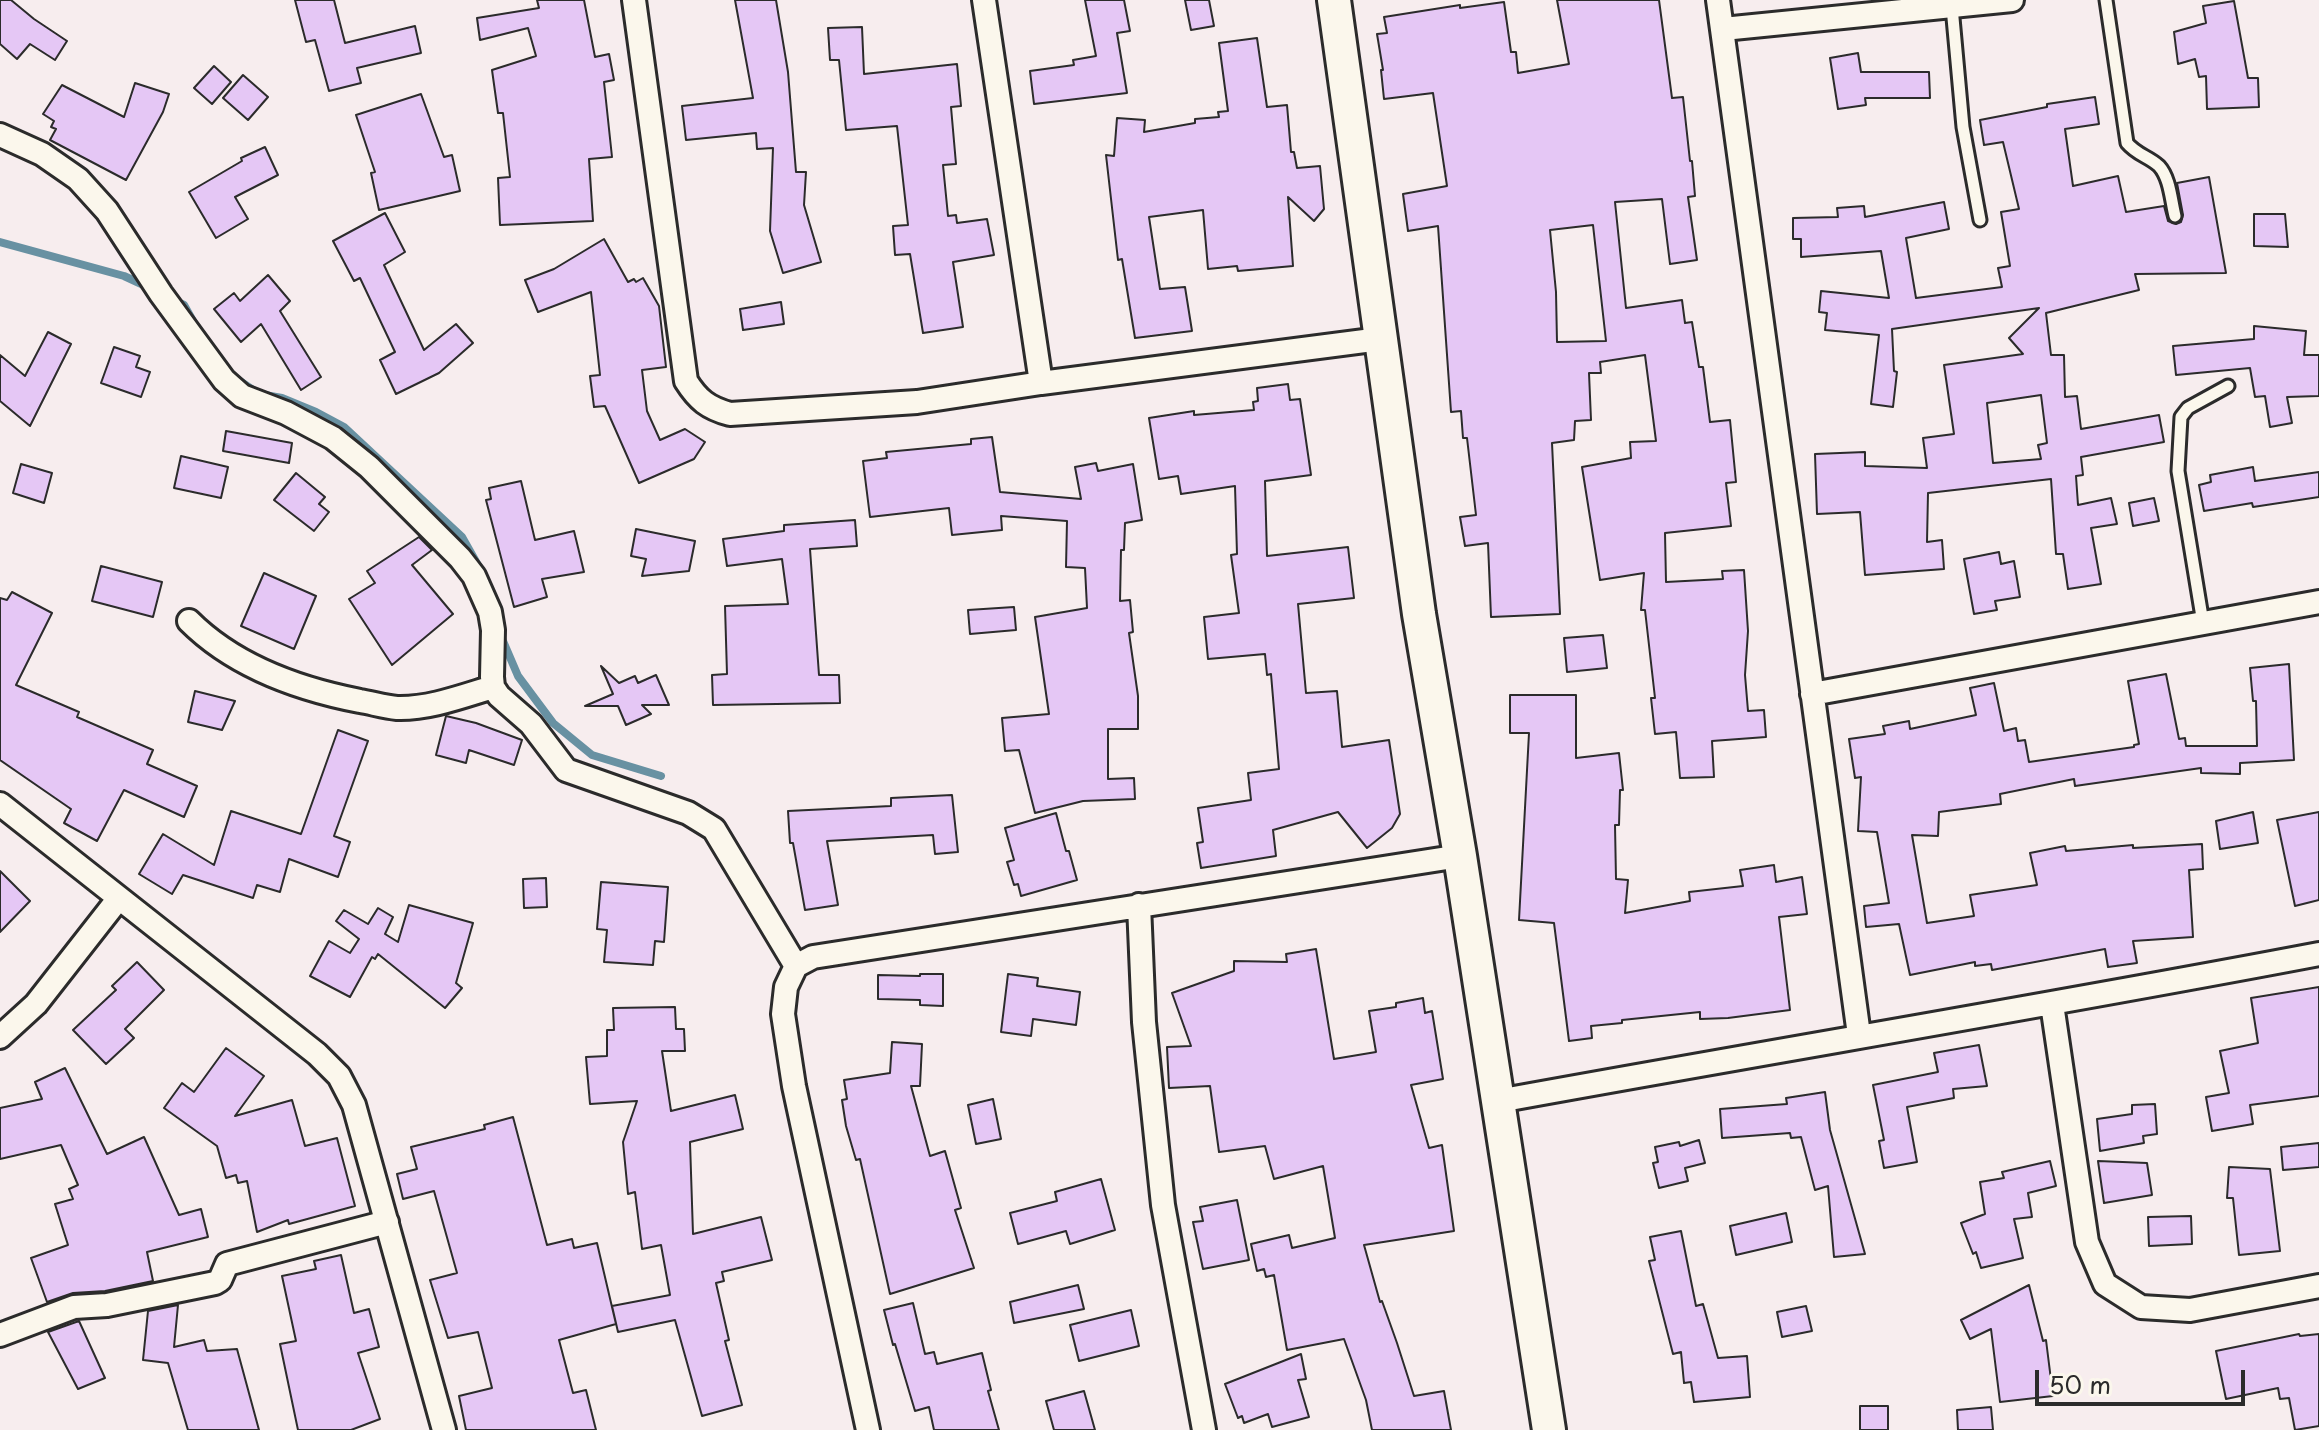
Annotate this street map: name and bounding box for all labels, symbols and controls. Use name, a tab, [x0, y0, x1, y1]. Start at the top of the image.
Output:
scale bar	[2039, 1354, 2249, 1404]
text: 50 m	[2049, 1366, 2111, 1402]

